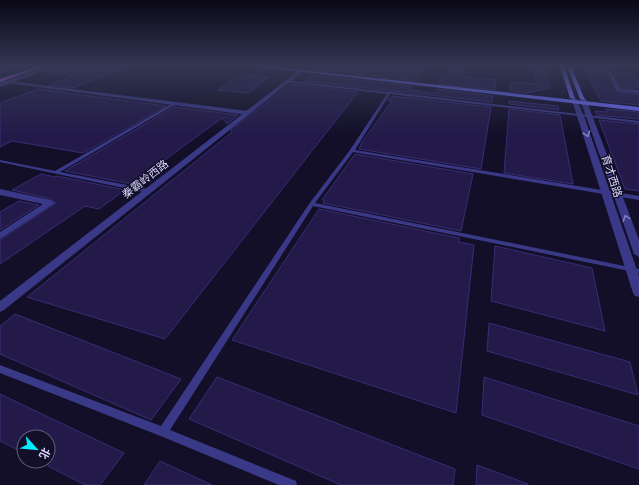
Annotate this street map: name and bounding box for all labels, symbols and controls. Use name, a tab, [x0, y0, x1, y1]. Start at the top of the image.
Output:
one-way arrow	[582, 130, 590, 137]
street label: 育才西路	[598, 153, 626, 199]
street label: 秦霸岭西路	[118, 156, 172, 202]
one-way arrow	[622, 214, 630, 221]
north arrow	[16, 429, 56, 469]
text: 北	[35, 445, 55, 462]

